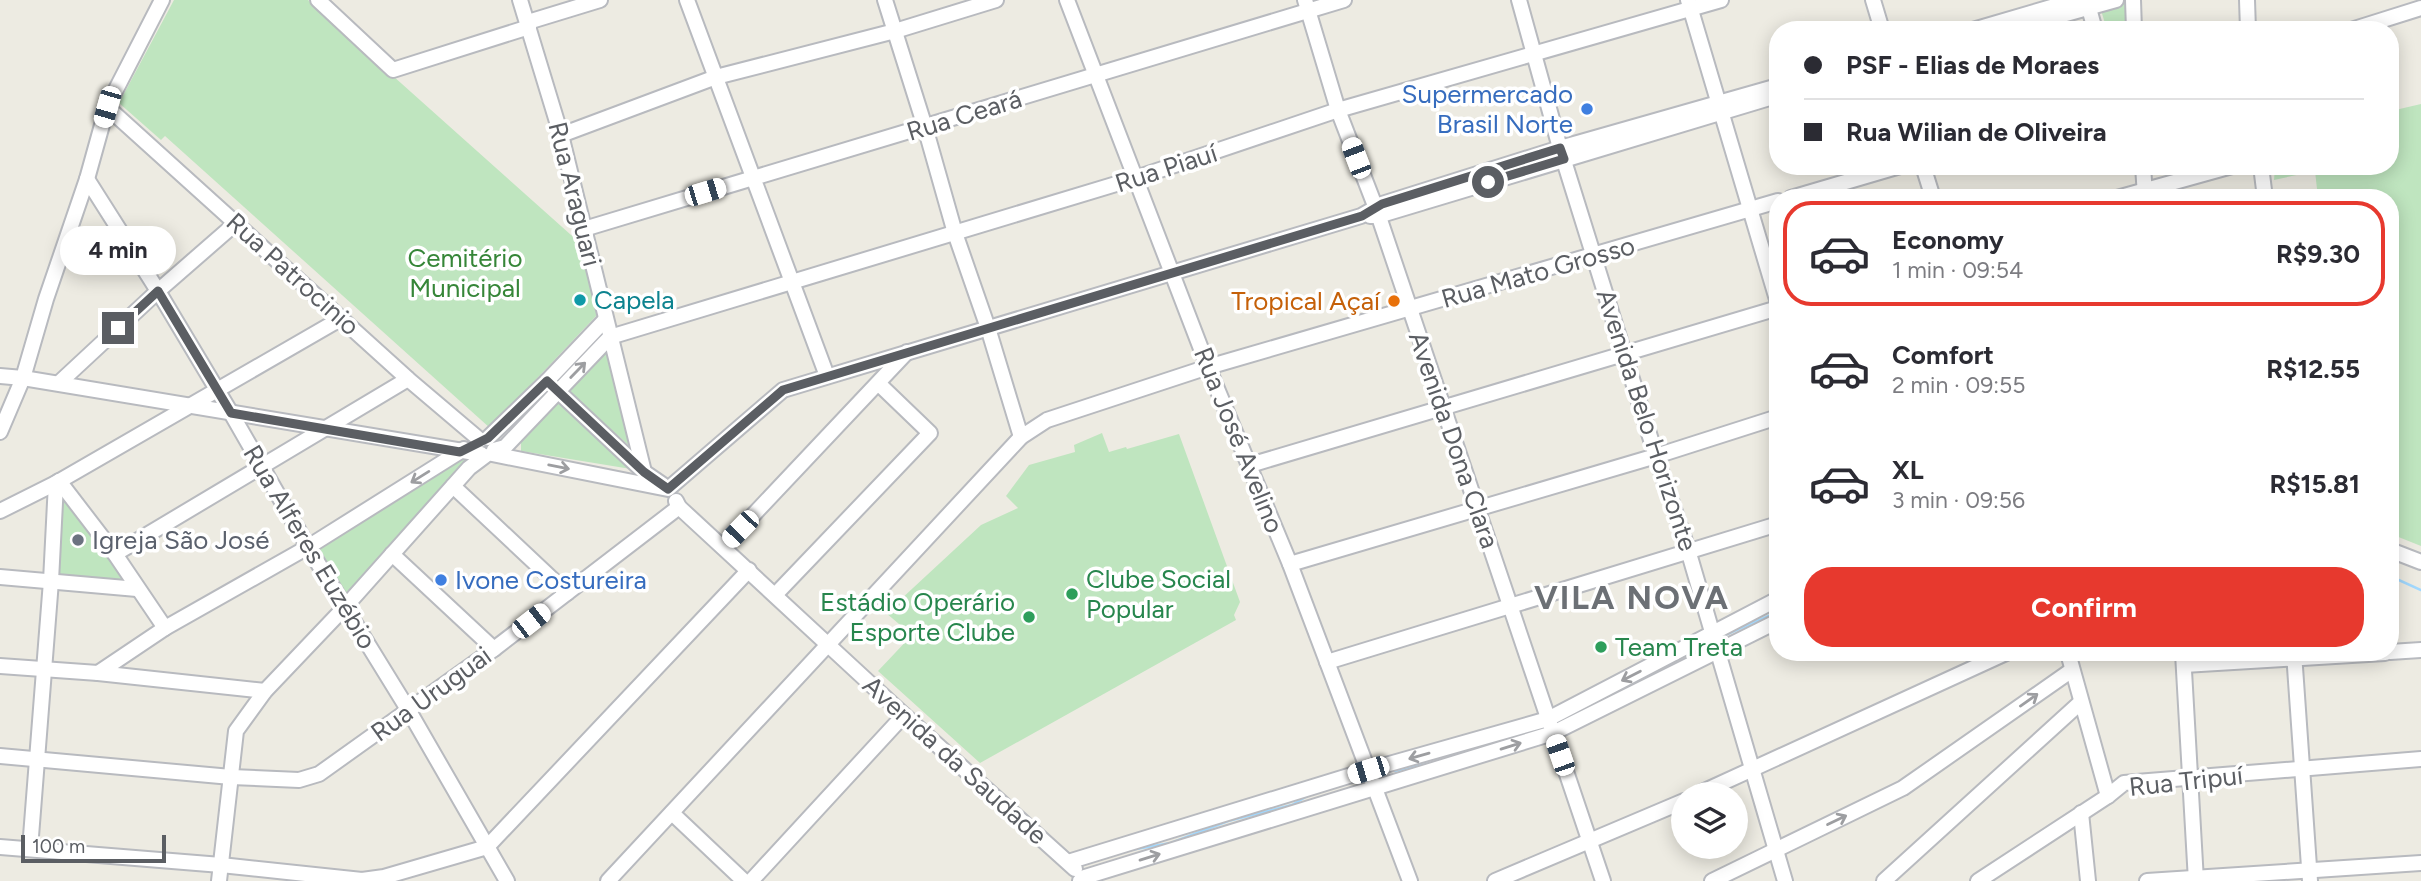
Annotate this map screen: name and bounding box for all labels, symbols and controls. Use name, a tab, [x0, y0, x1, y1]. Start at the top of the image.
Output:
text: PSF - Elias de Moraes	[1846, 49, 2099, 81]
place label: Supermercado Brasil Norte	[1401, 78, 1573, 140]
street label: Rua Ceará	[903, 82, 1025, 148]
car	[92, 84, 123, 130]
marker: Supermercado Brasil Norte	[1579, 101, 1595, 117]
text: Rua Wilian de Oliveira	[1846, 116, 2107, 148]
street label: Rua Araguari	[542, 118, 608, 270]
car	[1339, 135, 1374, 181]
street label: Rua Piauí	[1111, 136, 1222, 199]
route start	[1472, 166, 1504, 198]
car	[682, 176, 729, 208]
street label: Rua Patrocinio	[220, 206, 366, 342]
icon: car	[1808, 222, 1871, 285]
text: Economy	[1892, 224, 2004, 256]
callout: 4 min	[60, 226, 176, 276]
street label: Rua Mato Grosso	[1438, 229, 1638, 315]
text: 4 min	[88, 236, 148, 264]
text: R$9.30	[2276, 238, 2360, 270]
park label: Cemitério Municipal	[408, 242, 523, 304]
text: 1 min · 09:54	[1892, 256, 2023, 284]
place label: Capela	[594, 284, 675, 316]
place label: Tropical Açaí	[1231, 285, 1381, 317]
street label: Avenida Belo Horizonte	[1590, 285, 1704, 555]
marker: Capela	[572, 292, 588, 308]
marker: Tropical Açaí	[1386, 293, 1402, 309]
route end	[102, 312, 134, 344]
street label: Avenida Dona Clara	[1402, 327, 1506, 553]
icon: car	[1808, 337, 1871, 400]
text: Comfort	[1892, 339, 1994, 371]
street label: Rua José Avelino	[1187, 342, 1291, 538]
text: R$12.55	[2266, 353, 2360, 385]
one-way arrow	[570, 362, 587, 379]
text: 2 min · 09:55	[1892, 371, 2026, 399]
street label: Rua Alferes Euzébio	[236, 439, 384, 655]
icon: car	[1808, 452, 1871, 515]
text: XL	[1892, 454, 1924, 486]
one-way arrow	[547, 460, 570, 474]
text: R$15.81	[2269, 468, 2360, 500]
one-way arrow	[411, 470, 431, 484]
text: 3 min · 09:56	[1892, 486, 2025, 514]
car	[718, 507, 763, 551]
place label: Igreja São José	[92, 524, 269, 556]
marker: Igreja São José	[70, 532, 86, 548]
place label: Clube Social Popular	[1086, 563, 1231, 625]
place label: Ivone Costureira	[455, 564, 647, 596]
button: Confirm	[1804, 567, 2364, 647]
marker: Ivone Costureira	[433, 572, 449, 588]
district label: VILA NOVA	[1534, 578, 1730, 617]
place label: Estádio Operário Esporte Clube	[820, 586, 1015, 648]
marker: Clube Social Popular	[1064, 586, 1080, 602]
car	[508, 600, 555, 642]
marker: Estádio Operário Esporte Clube	[1021, 609, 1037, 625]
place label: Team Treta	[1615, 631, 1743, 663]
marker: Team Treta	[1593, 639, 1609, 655]
street label: Rua Uruguai	[364, 640, 498, 748]
street label: Avenida da Saudade	[856, 669, 1054, 851]
one-way arrow	[1621, 670, 1642, 684]
one-way arrow	[2019, 693, 2038, 707]
car	[1544, 732, 1577, 778]
one-way arrow	[1500, 738, 1522, 751]
one-way arrow	[1408, 750, 1430, 763]
car	[1345, 754, 1392, 786]
street label: Rua Tripuí	[2127, 759, 2245, 803]
map controls	[1671, 782, 1748, 859]
button: layers	[1671, 782, 1748, 859]
one-way arrow	[1826, 813, 1847, 826]
scale bar	[21, 832, 166, 864]
text: 100 m	[32, 835, 85, 858]
one-way arrow	[1139, 849, 1161, 862]

